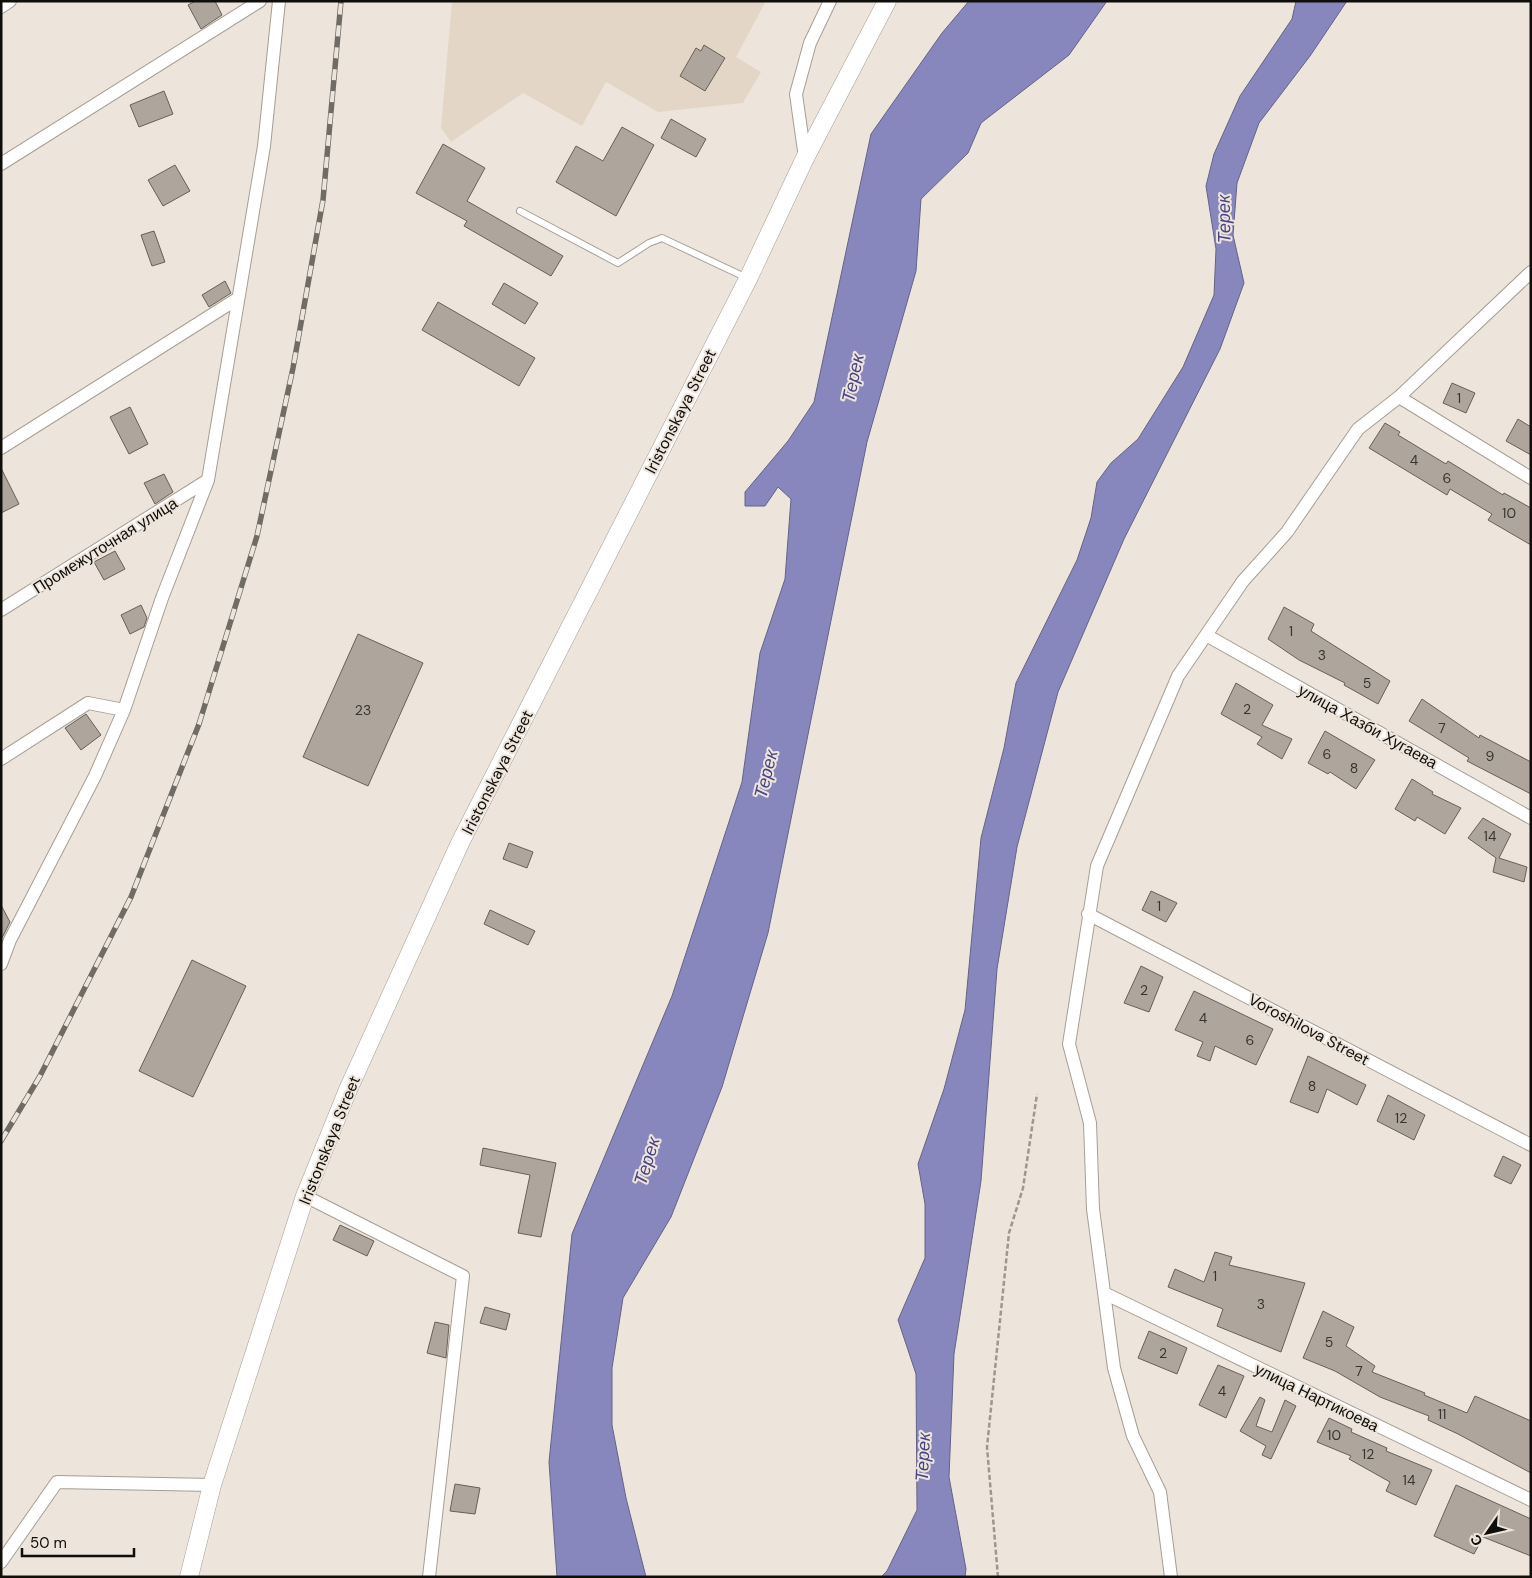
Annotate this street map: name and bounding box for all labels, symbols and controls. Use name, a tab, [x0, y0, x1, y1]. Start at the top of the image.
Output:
water label: Терек	[1212, 193, 1236, 244]
street label: Iristonskaya Street	[640, 345, 721, 477]
water label: Терек	[836, 350, 870, 404]
house number: 1	[1457, 389, 1461, 407]
house number: 4	[1410, 451, 1419, 469]
house number: 6	[1443, 469, 1451, 487]
street label: Промежуточная улица	[29, 492, 182, 598]
house number: 10	[1502, 504, 1516, 522]
house number: 1	[1289, 622, 1293, 640]
house number: 3	[1318, 646, 1326, 664]
house number: 5	[1363, 674, 1371, 692]
street label: улица Хазби Хугаева	[1294, 679, 1441, 773]
house number: 2	[1243, 700, 1251, 718]
house number: 23	[355, 701, 371, 719]
street label: Iristonskaya Street	[457, 706, 538, 838]
house number: 7	[1438, 719, 1446, 737]
house number: 6	[1323, 745, 1331, 763]
water label: Терек	[748, 746, 784, 801]
house number: 9	[1486, 747, 1495, 765]
house number: 8	[1350, 759, 1358, 777]
house number: 14	[1484, 827, 1497, 845]
house number: 1	[1157, 897, 1161, 915]
house number: 2	[1140, 981, 1148, 999]
street label: Voroshilova Street	[1245, 989, 1373, 1070]
house number: 4	[1199, 1009, 1208, 1027]
house number: 6	[1246, 1031, 1254, 1049]
street label: Iristonskaya Street	[294, 1073, 365, 1208]
house number: 8	[1308, 1077, 1316, 1095]
house number: 12	[1395, 1109, 1407, 1127]
water label: Терек	[628, 1133, 666, 1188]
house number: 1	[1213, 1267, 1217, 1285]
house number: 3	[1257, 1295, 1265, 1313]
house number: 5	[1325, 1333, 1333, 1351]
house number: 2	[1159, 1344, 1167, 1362]
street label: улица Нартикоева	[1251, 1358, 1382, 1437]
house number: 7	[1355, 1362, 1363, 1380]
house number: 4	[1218, 1382, 1227, 1400]
house number: 11	[1438, 1405, 1446, 1423]
house number: 10	[1327, 1426, 1341, 1444]
water label: Терек	[910, 1430, 936, 1482]
house number: 12	[1362, 1445, 1374, 1463]
house number: 14	[1403, 1471, 1416, 1489]
north arrow	[1462, 1508, 1512, 1558]
scale bar	[22, 1526, 135, 1558]
text: С	[1466, 1531, 1487, 1549]
text: 50 m	[30, 1533, 67, 1553]

